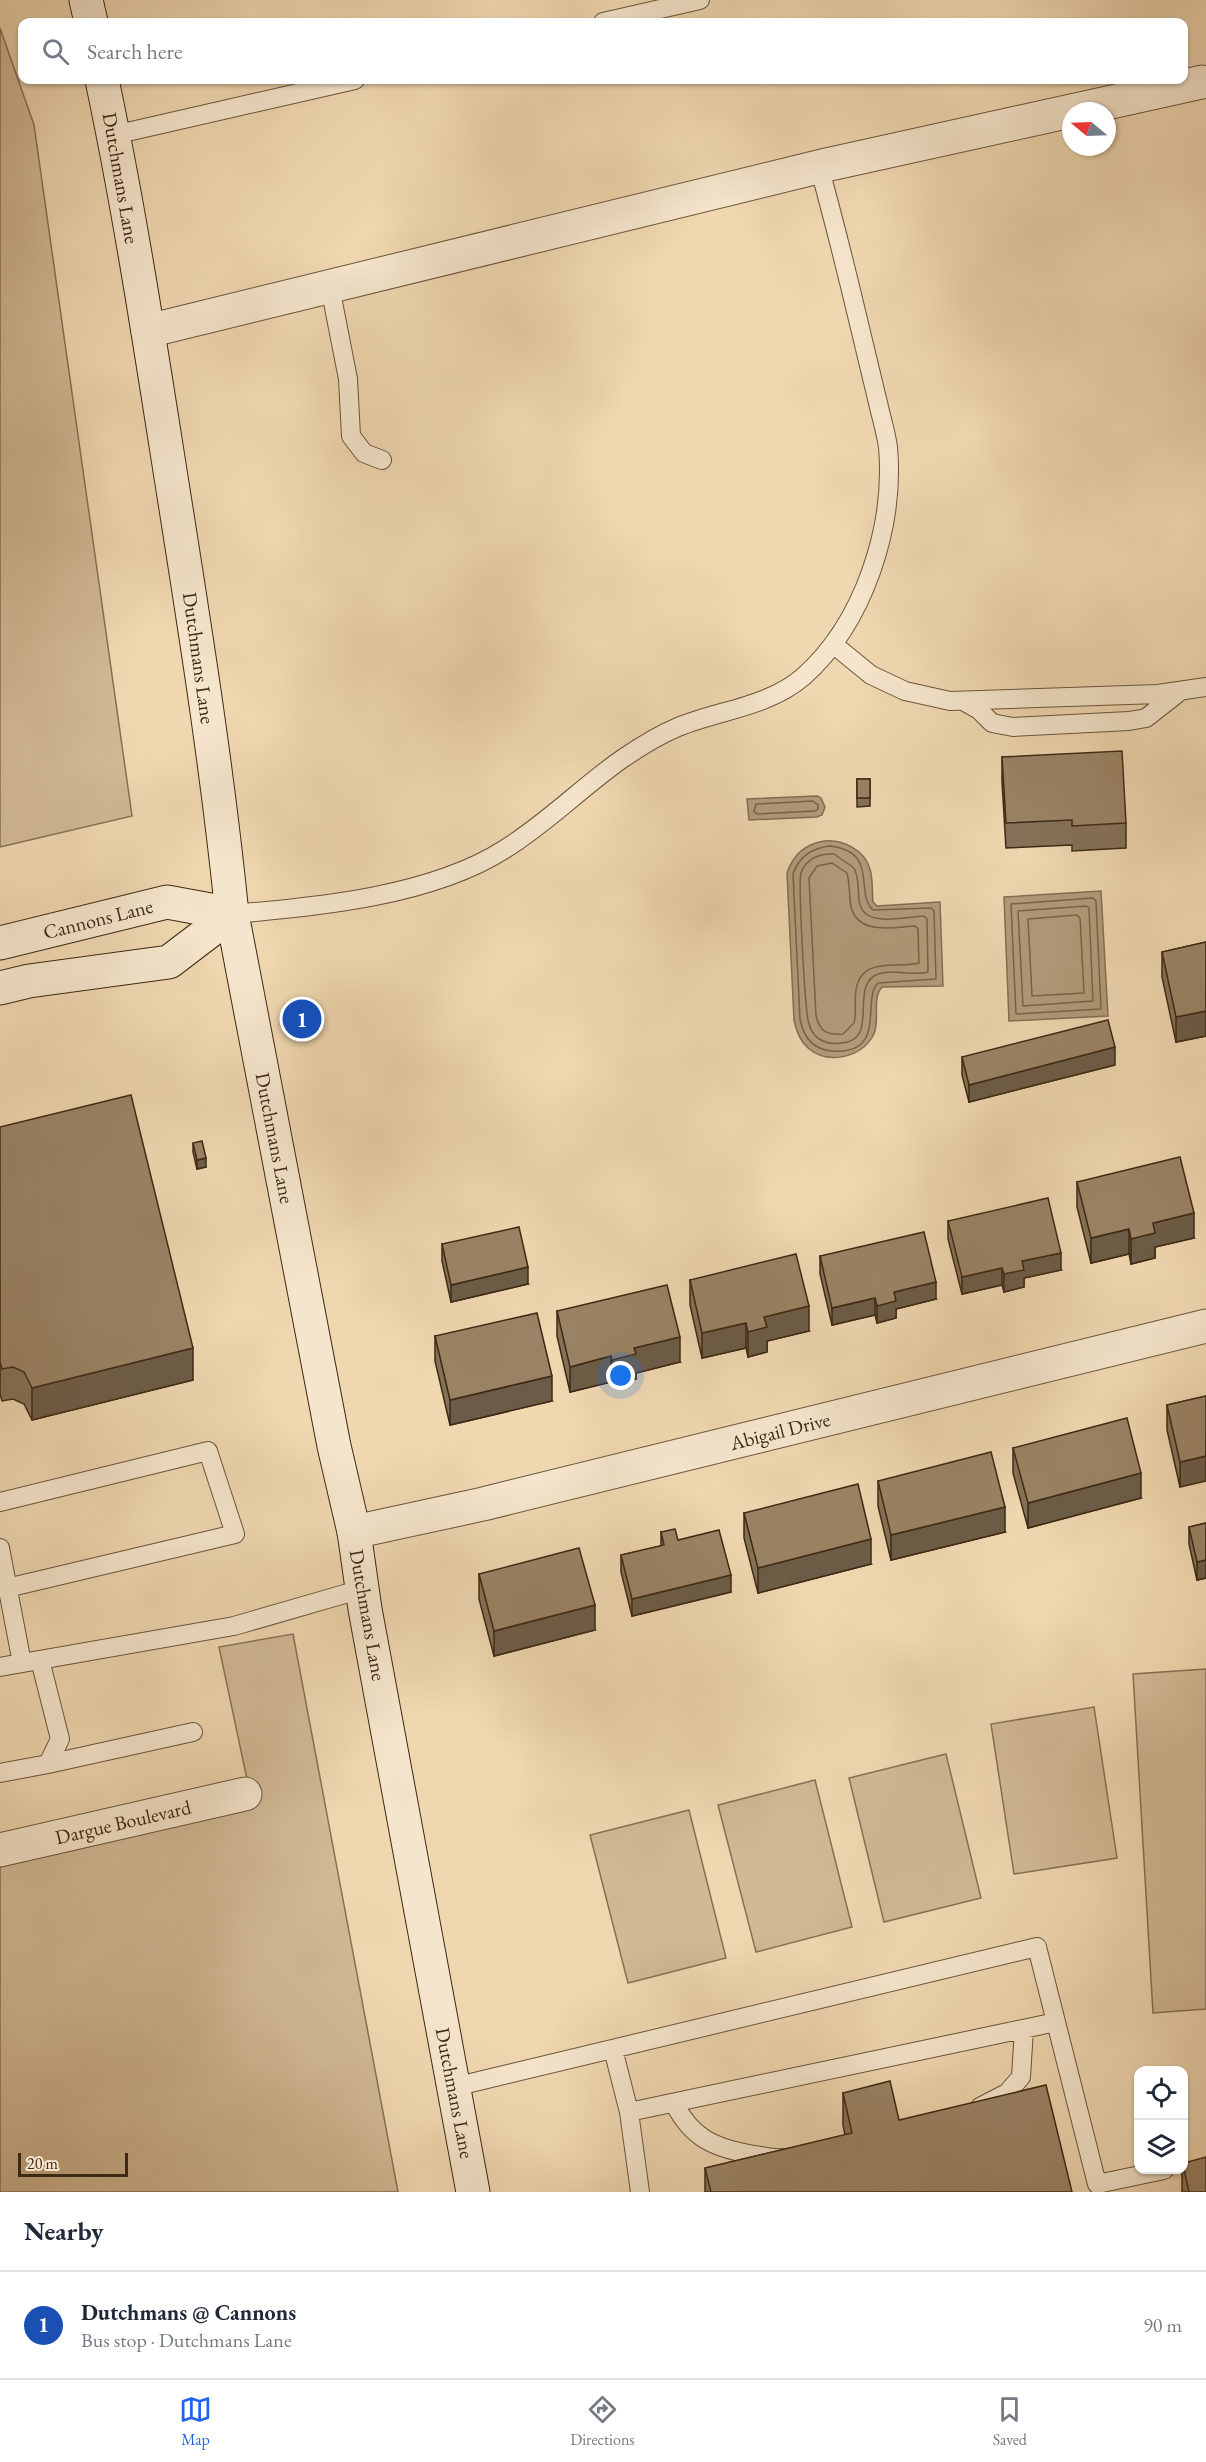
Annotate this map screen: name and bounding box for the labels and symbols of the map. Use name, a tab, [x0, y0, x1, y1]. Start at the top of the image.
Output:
north arrow	[1062, 102, 1116, 156]
street label: Dutchmans Lane	[97, 110, 145, 246]
street label: Dutchmans Lane	[177, 590, 221, 726]
street label: Cannons Lane	[40, 893, 156, 945]
pin: 1	[282, 996, 322, 1042]
street label: Dutchmans Lane	[250, 1070, 300, 1206]
your location	[606, 1361, 635, 1390]
street label: Abigail Drive	[726, 1406, 833, 1456]
street label: Dutchmans Lane	[344, 1547, 392, 1683]
street label: Dargue Boulevard	[52, 1794, 194, 1850]
street label: Dutchmans Lane	[430, 2025, 480, 2161]
scale bar	[18, 2150, 128, 2178]

